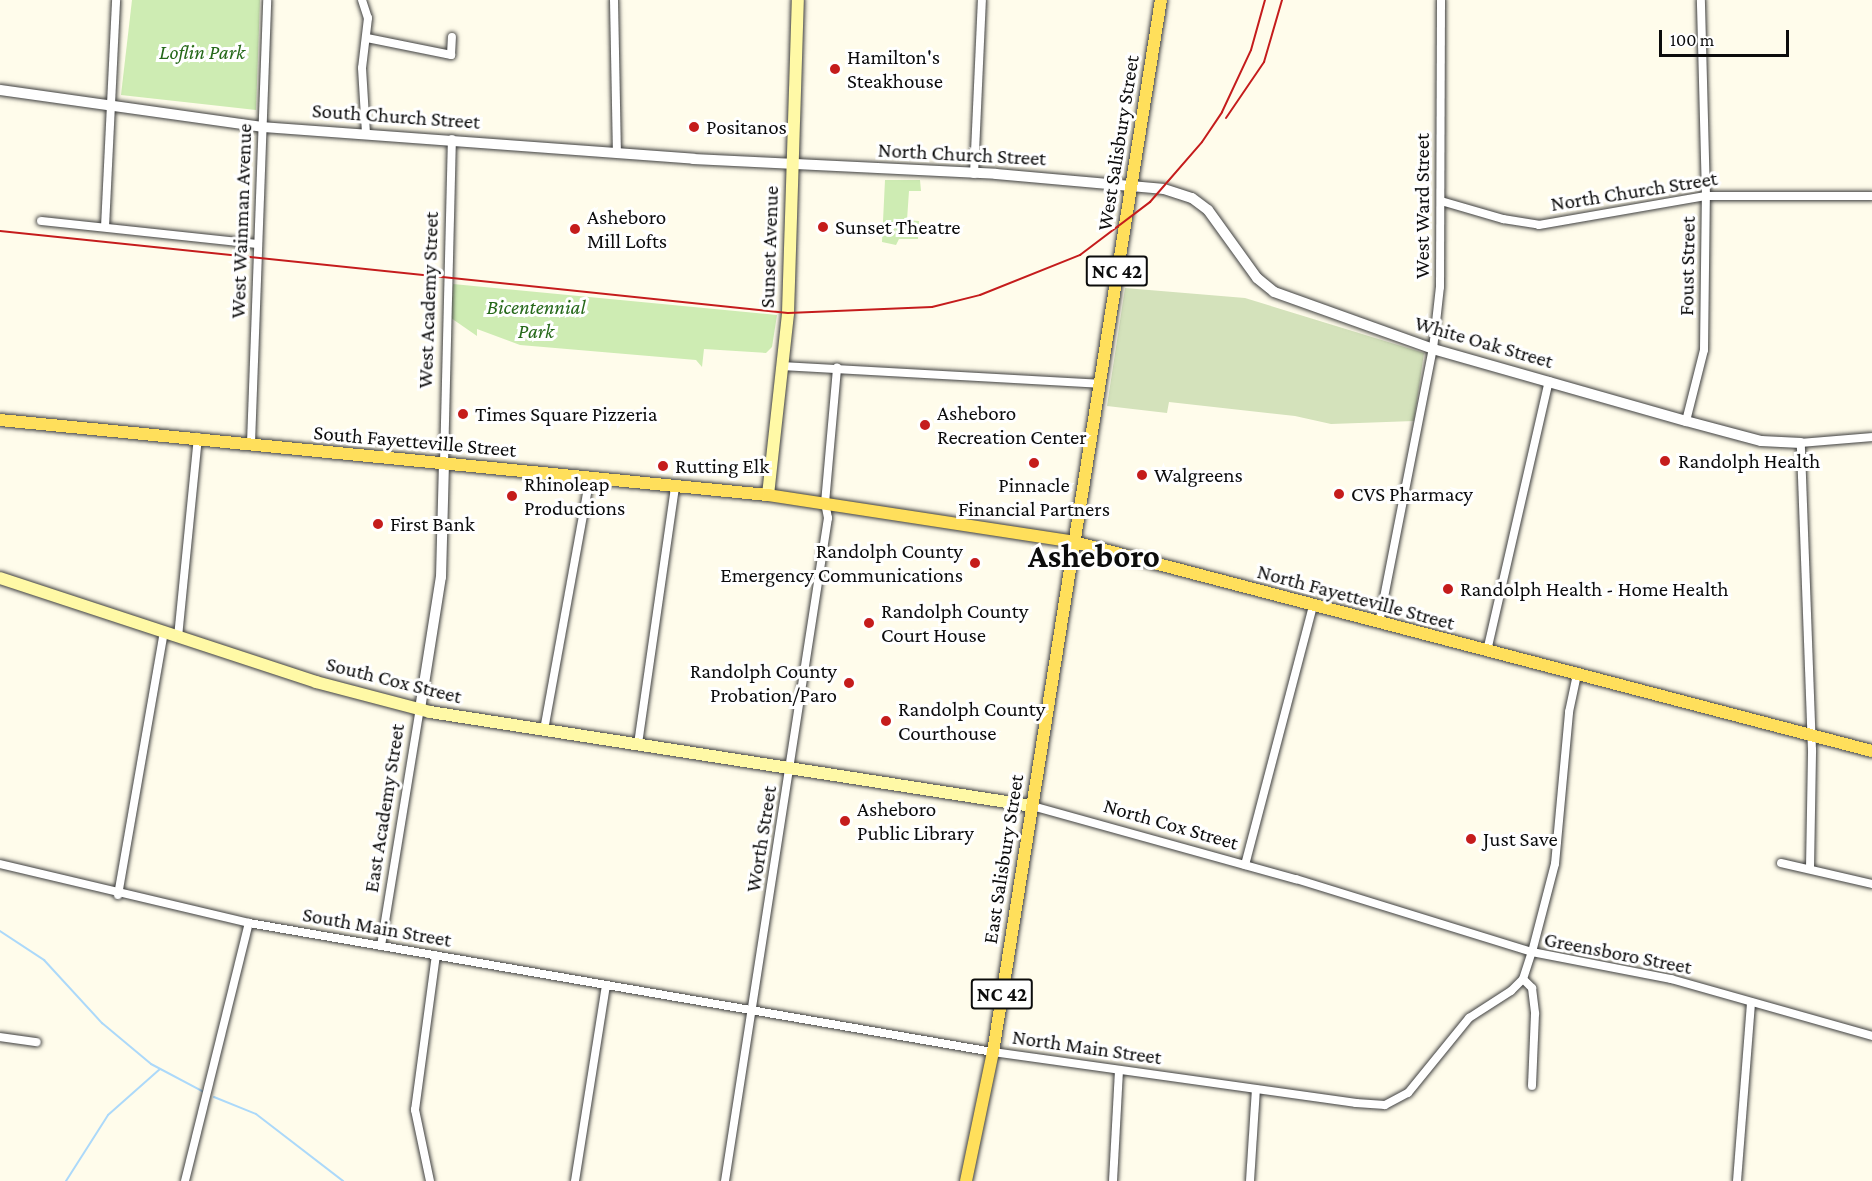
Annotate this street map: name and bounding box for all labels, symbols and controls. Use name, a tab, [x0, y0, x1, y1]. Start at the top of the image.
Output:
scale bar	[1662, 18, 1792, 56]
text: 100 m	[1670, 30, 1714, 50]
park label: Loflin Park	[159, 39, 245, 65]
place label: Hamilton's Steakhouse	[847, 44, 943, 94]
street label: West Salisbury Street	[1092, 53, 1144, 233]
marker: Hamilton's Steakhouse	[828, 62, 842, 76]
street label: South Church Street	[311, 98, 481, 134]
place label: Positanos	[706, 114, 787, 140]
marker: Positanos	[687, 120, 701, 134]
street label: West Wainman Avenue	[225, 123, 257, 319]
street label: West Ward Street	[1409, 133, 1435, 279]
street label: North Church Street	[877, 137, 1047, 171]
street label: North Church Street	[1549, 165, 1719, 217]
street label: Sunset Avenue	[754, 185, 784, 309]
place label: Asheboro Mill Lofts	[587, 204, 667, 254]
street label: West Academy Street	[412, 211, 444, 389]
place label: Sunset Theatre	[835, 214, 960, 240]
street label: Foust Street	[1674, 216, 1700, 316]
marker: Sunset Theatre	[816, 220, 830, 234]
marker: Asheboro Mill Lofts	[568, 222, 582, 236]
road number: NC 42	[1086, 254, 1148, 288]
park label: Bicentennial Park	[486, 294, 586, 344]
street label: White Oak Street	[1412, 310, 1556, 374]
place label: Asheboro Recreation Center	[937, 400, 1087, 450]
place label: Times Square Pizzeria	[475, 401, 658, 427]
marker: Times Square Pizzeria	[456, 407, 470, 421]
marker: Asheboro Recreation Center	[918, 418, 932, 432]
street label: South Fayetteville Street	[313, 420, 517, 462]
place label: Randolph Health	[1678, 448, 1820, 474]
marker: Randolph Health	[1656, 452, 1674, 470]
place label: Rutting Elk	[675, 453, 769, 479]
marker: Pinnacle Financial Partners	[1027, 456, 1041, 470]
marker: Rutting Elk	[656, 459, 670, 473]
place label: Walgreens	[1154, 462, 1243, 488]
marker: Walgreens	[1135, 468, 1149, 482]
place label: Rhinoleap Productions	[524, 471, 625, 521]
place label: Pinnacle Financial Partners	[958, 472, 1110, 522]
place label: CVS Pharmacy	[1351, 481, 1473, 507]
marker: CVS Pharmacy	[1332, 487, 1346, 501]
marker: Rhinoleap Productions	[505, 489, 519, 503]
place label: First Bank	[390, 511, 475, 537]
marker: First Bank	[371, 517, 385, 531]
district label: Asheboro	[1028, 536, 1160, 576]
place label: Randolph County Emergency Communications	[720, 538, 963, 588]
marker: Randolph County Emergency Communications	[968, 556, 982, 570]
street label: North Fayetteville Street	[1254, 558, 1458, 636]
place label: Randolph Health - Home Health	[1460, 576, 1728, 602]
marker: Randolph Health - Home Health	[1441, 582, 1455, 596]
place label: Randolph County Court House	[881, 598, 1028, 648]
marker: Randolph County Court House	[862, 616, 876, 630]
street label: South Cox Street	[324, 651, 464, 709]
place label: Randolph County Probation/Paro	[690, 658, 837, 708]
marker: Randolph County Probation/Paro	[842, 676, 856, 690]
place label: Randolph County Courthouse	[898, 696, 1045, 746]
marker: Randolph County Courthouse	[879, 714, 893, 728]
street label: East Academy Street	[358, 722, 410, 894]
street label: East Salisbury Street	[977, 772, 1029, 946]
street label: Worth Street	[740, 784, 782, 894]
street label: North Cox Street	[1101, 793, 1241, 855]
place label: Asheboro Public Library	[857, 796, 974, 846]
marker: Asheboro Public Library	[838, 814, 852, 828]
place label: Just Save	[1483, 826, 1558, 852]
marker: Just Save	[1464, 832, 1478, 846]
street label: South Main Street	[301, 902, 453, 952]
street label: Greensboro Street	[1542, 926, 1694, 980]
road number: NC 42	[970, 977, 1034, 1011]
street label: North Main Street	[1011, 1024, 1163, 1070]

